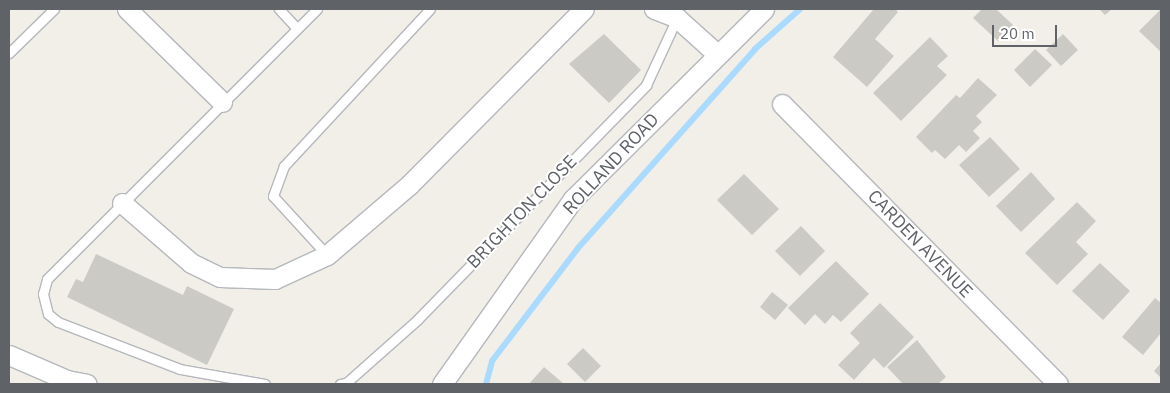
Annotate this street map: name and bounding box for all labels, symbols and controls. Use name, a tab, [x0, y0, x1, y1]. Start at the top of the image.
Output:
scale bar	[995, 15, 1060, 47]
text: 20 m	[1000, 24, 1035, 43]
street label: ROLLAND ROAD	[559, 109, 663, 219]
street label: BRIGHTON CLOSE	[463, 151, 581, 273]
street label: CARDEN AVENUE	[863, 186, 977, 302]

